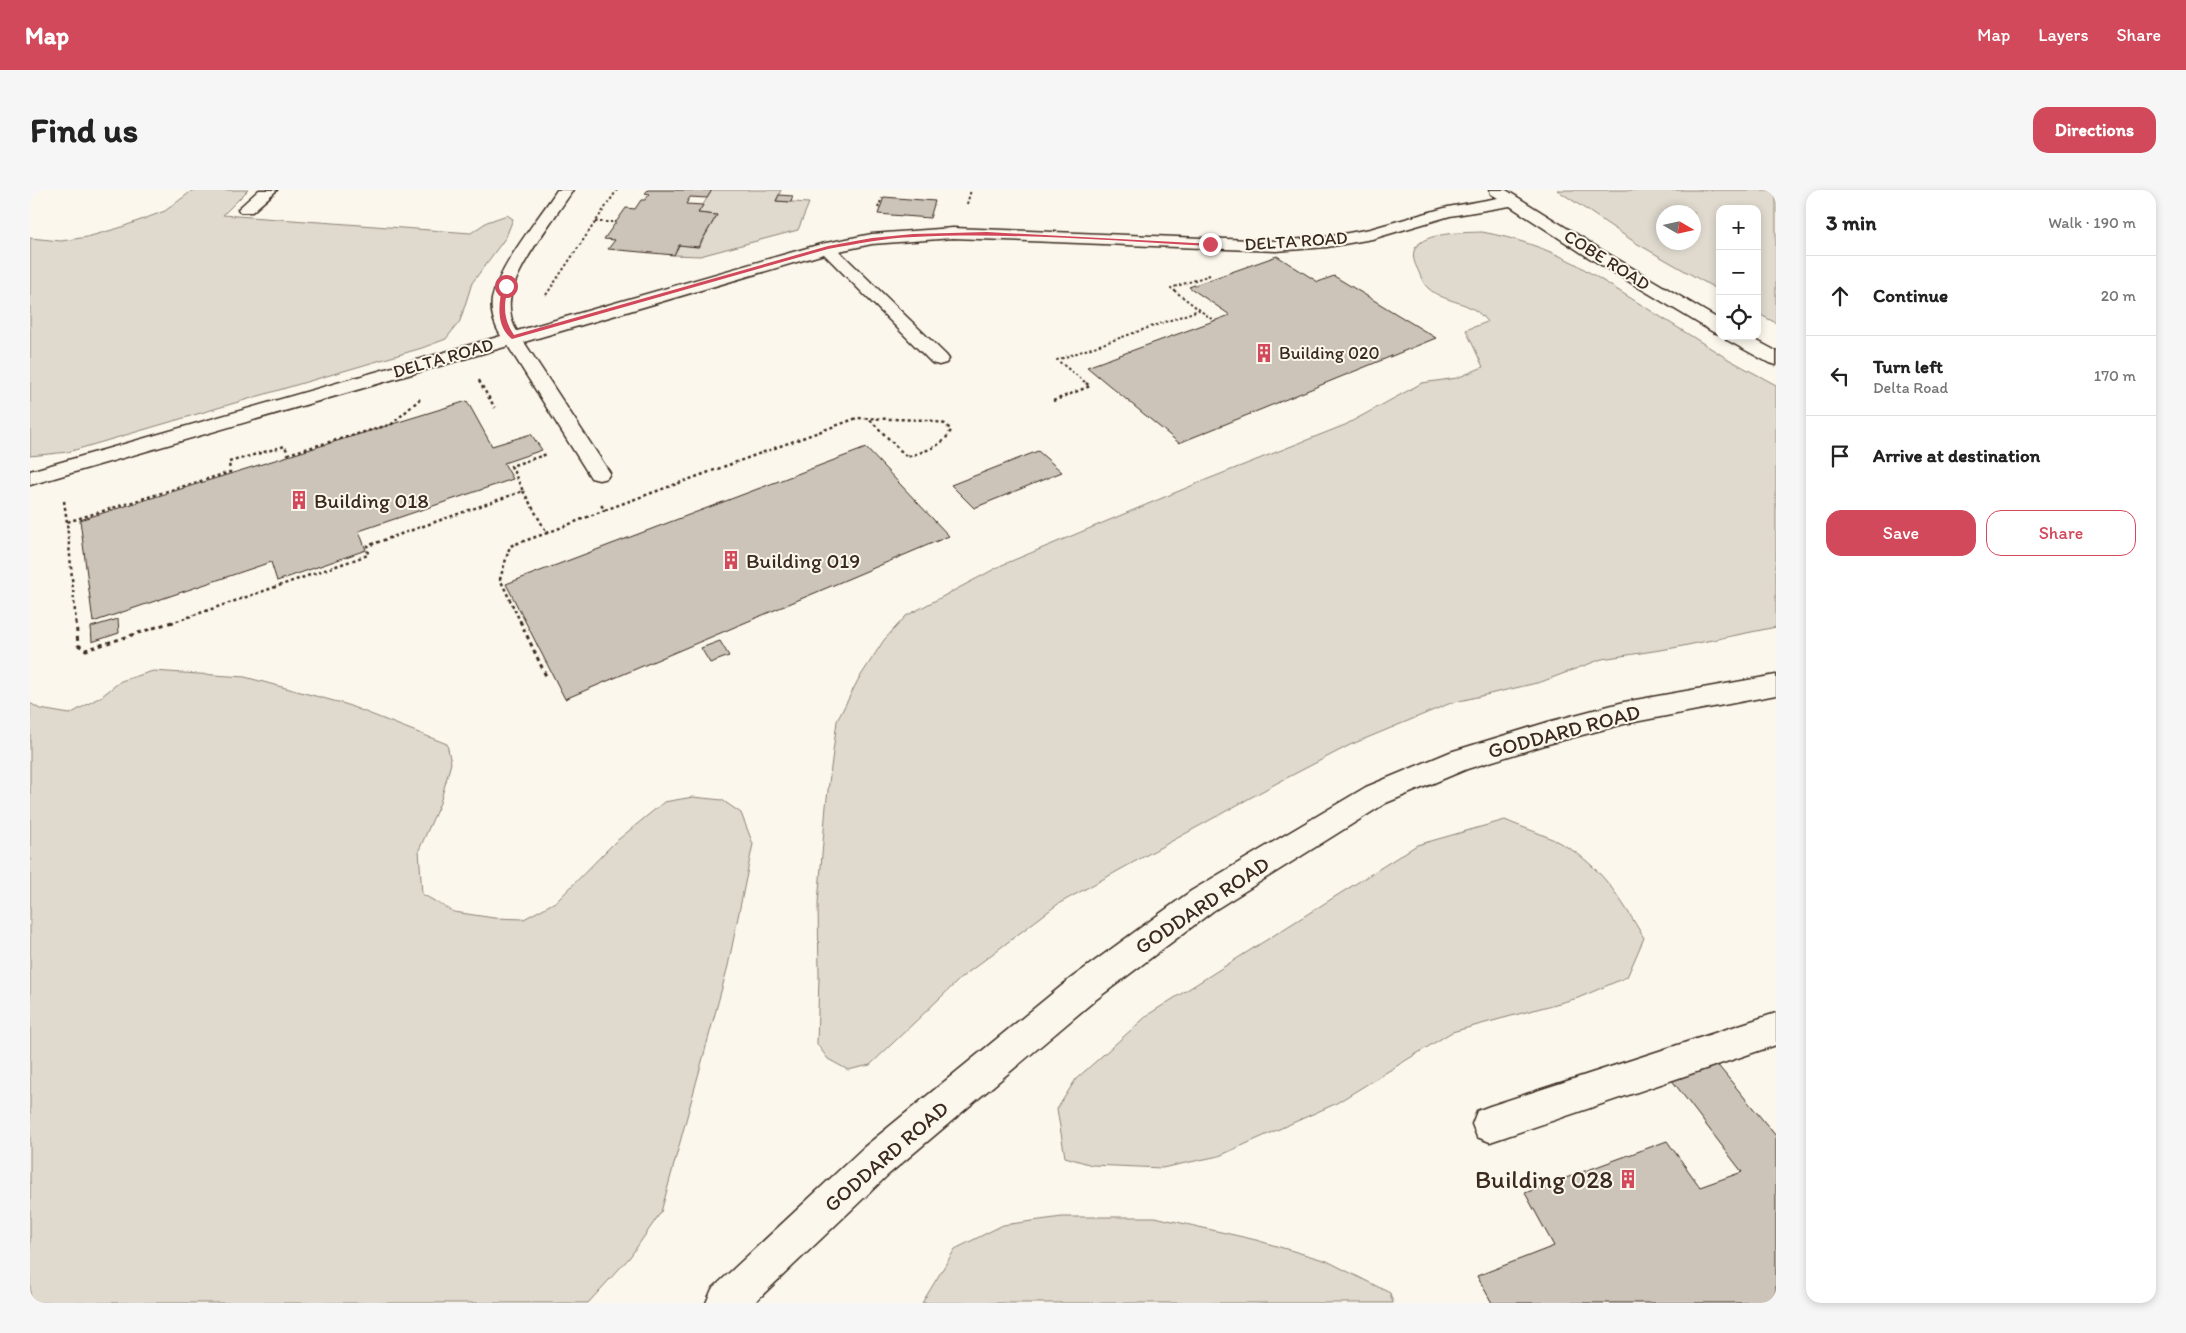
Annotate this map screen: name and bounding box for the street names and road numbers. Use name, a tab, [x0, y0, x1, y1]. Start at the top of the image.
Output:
street label: COBE ROAD	[1560, 225, 1654, 295]
street label: DELTA ROAD	[1244, 226, 1348, 256]
street label: DELTA ROAD	[390, 333, 496, 383]
street label: GODDARD ROAD	[1485, 699, 1643, 763]
street label: GODDARD ROAD	[1130, 851, 1274, 959]
street label: GODDARD ROAD	[819, 1095, 953, 1217]

